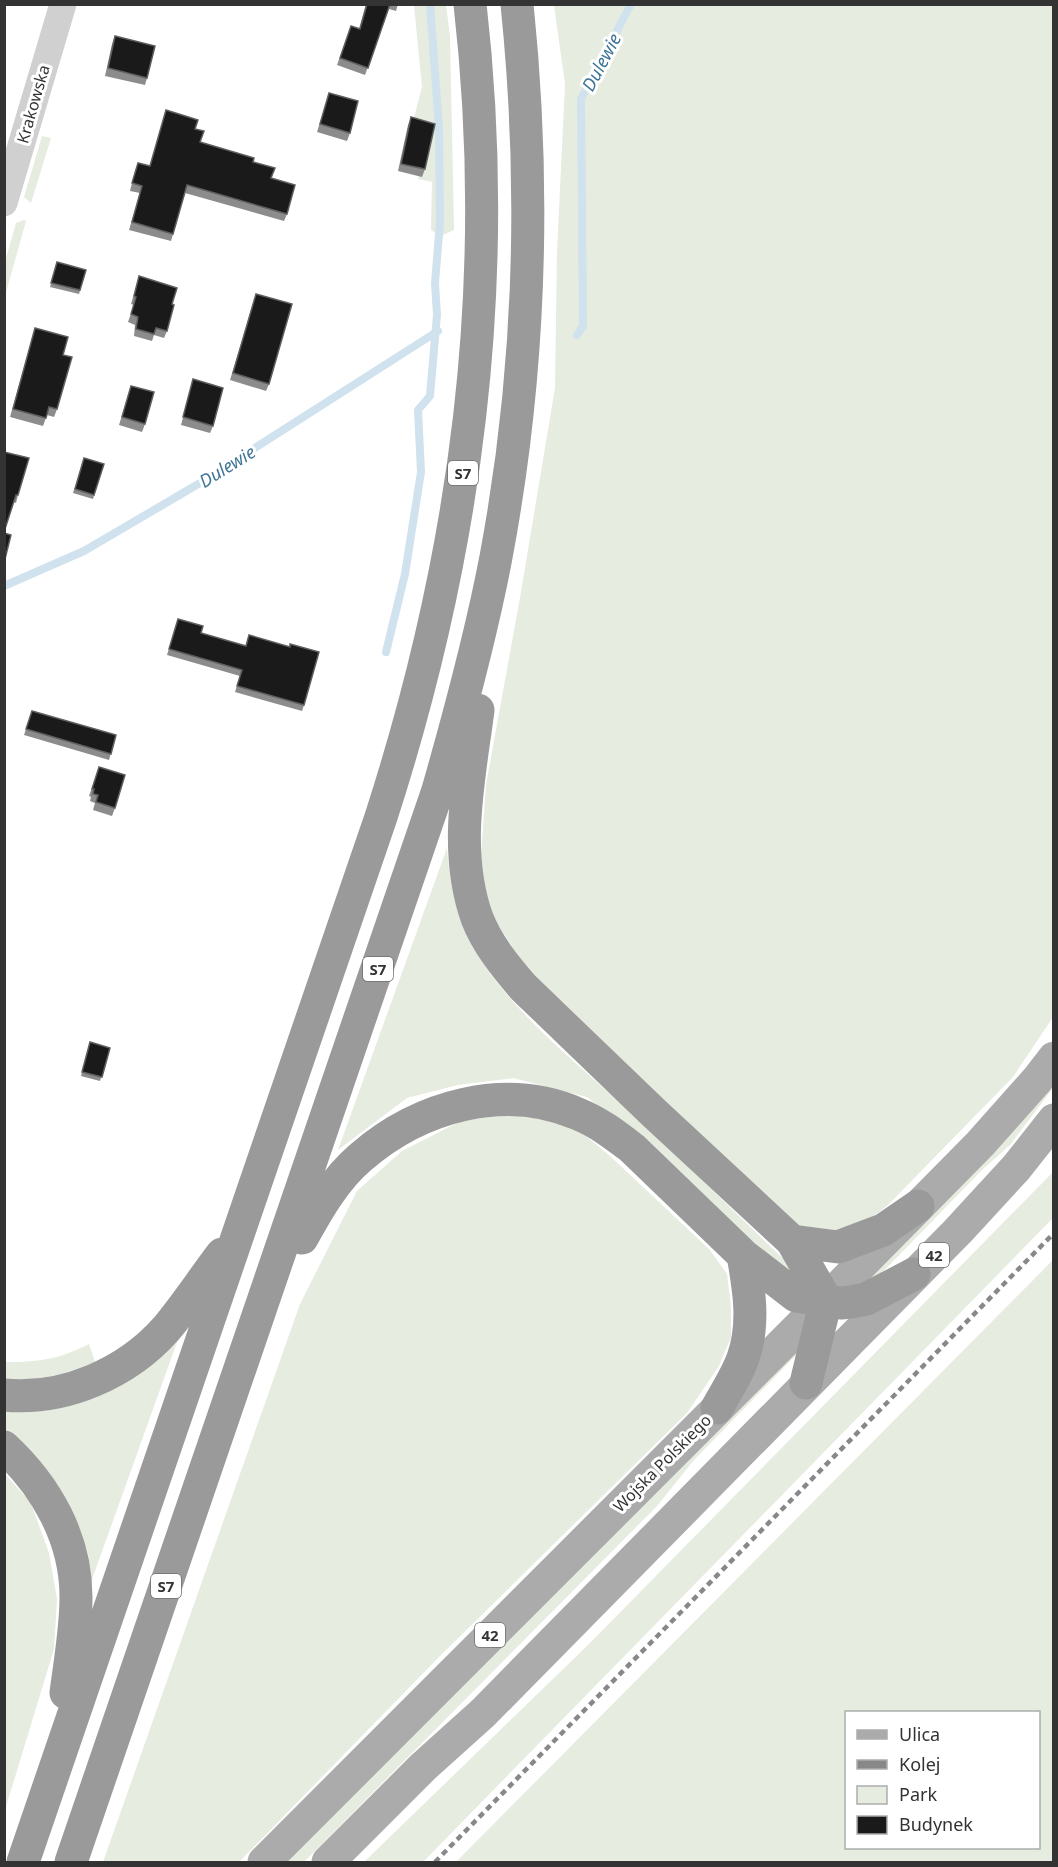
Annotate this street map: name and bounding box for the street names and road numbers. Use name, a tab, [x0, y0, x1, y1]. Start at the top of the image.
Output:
street label: Krakowska	[11, 62, 55, 146]
road number: S7	[448, 461, 478, 485]
road number: S7	[363, 957, 393, 981]
road number: 42	[919, 1243, 949, 1267]
street label: Wojska Polskiego	[608, 1409, 716, 1517]
road number: S7	[151, 1574, 181, 1598]
road number: 42	[475, 1623, 505, 1647]

